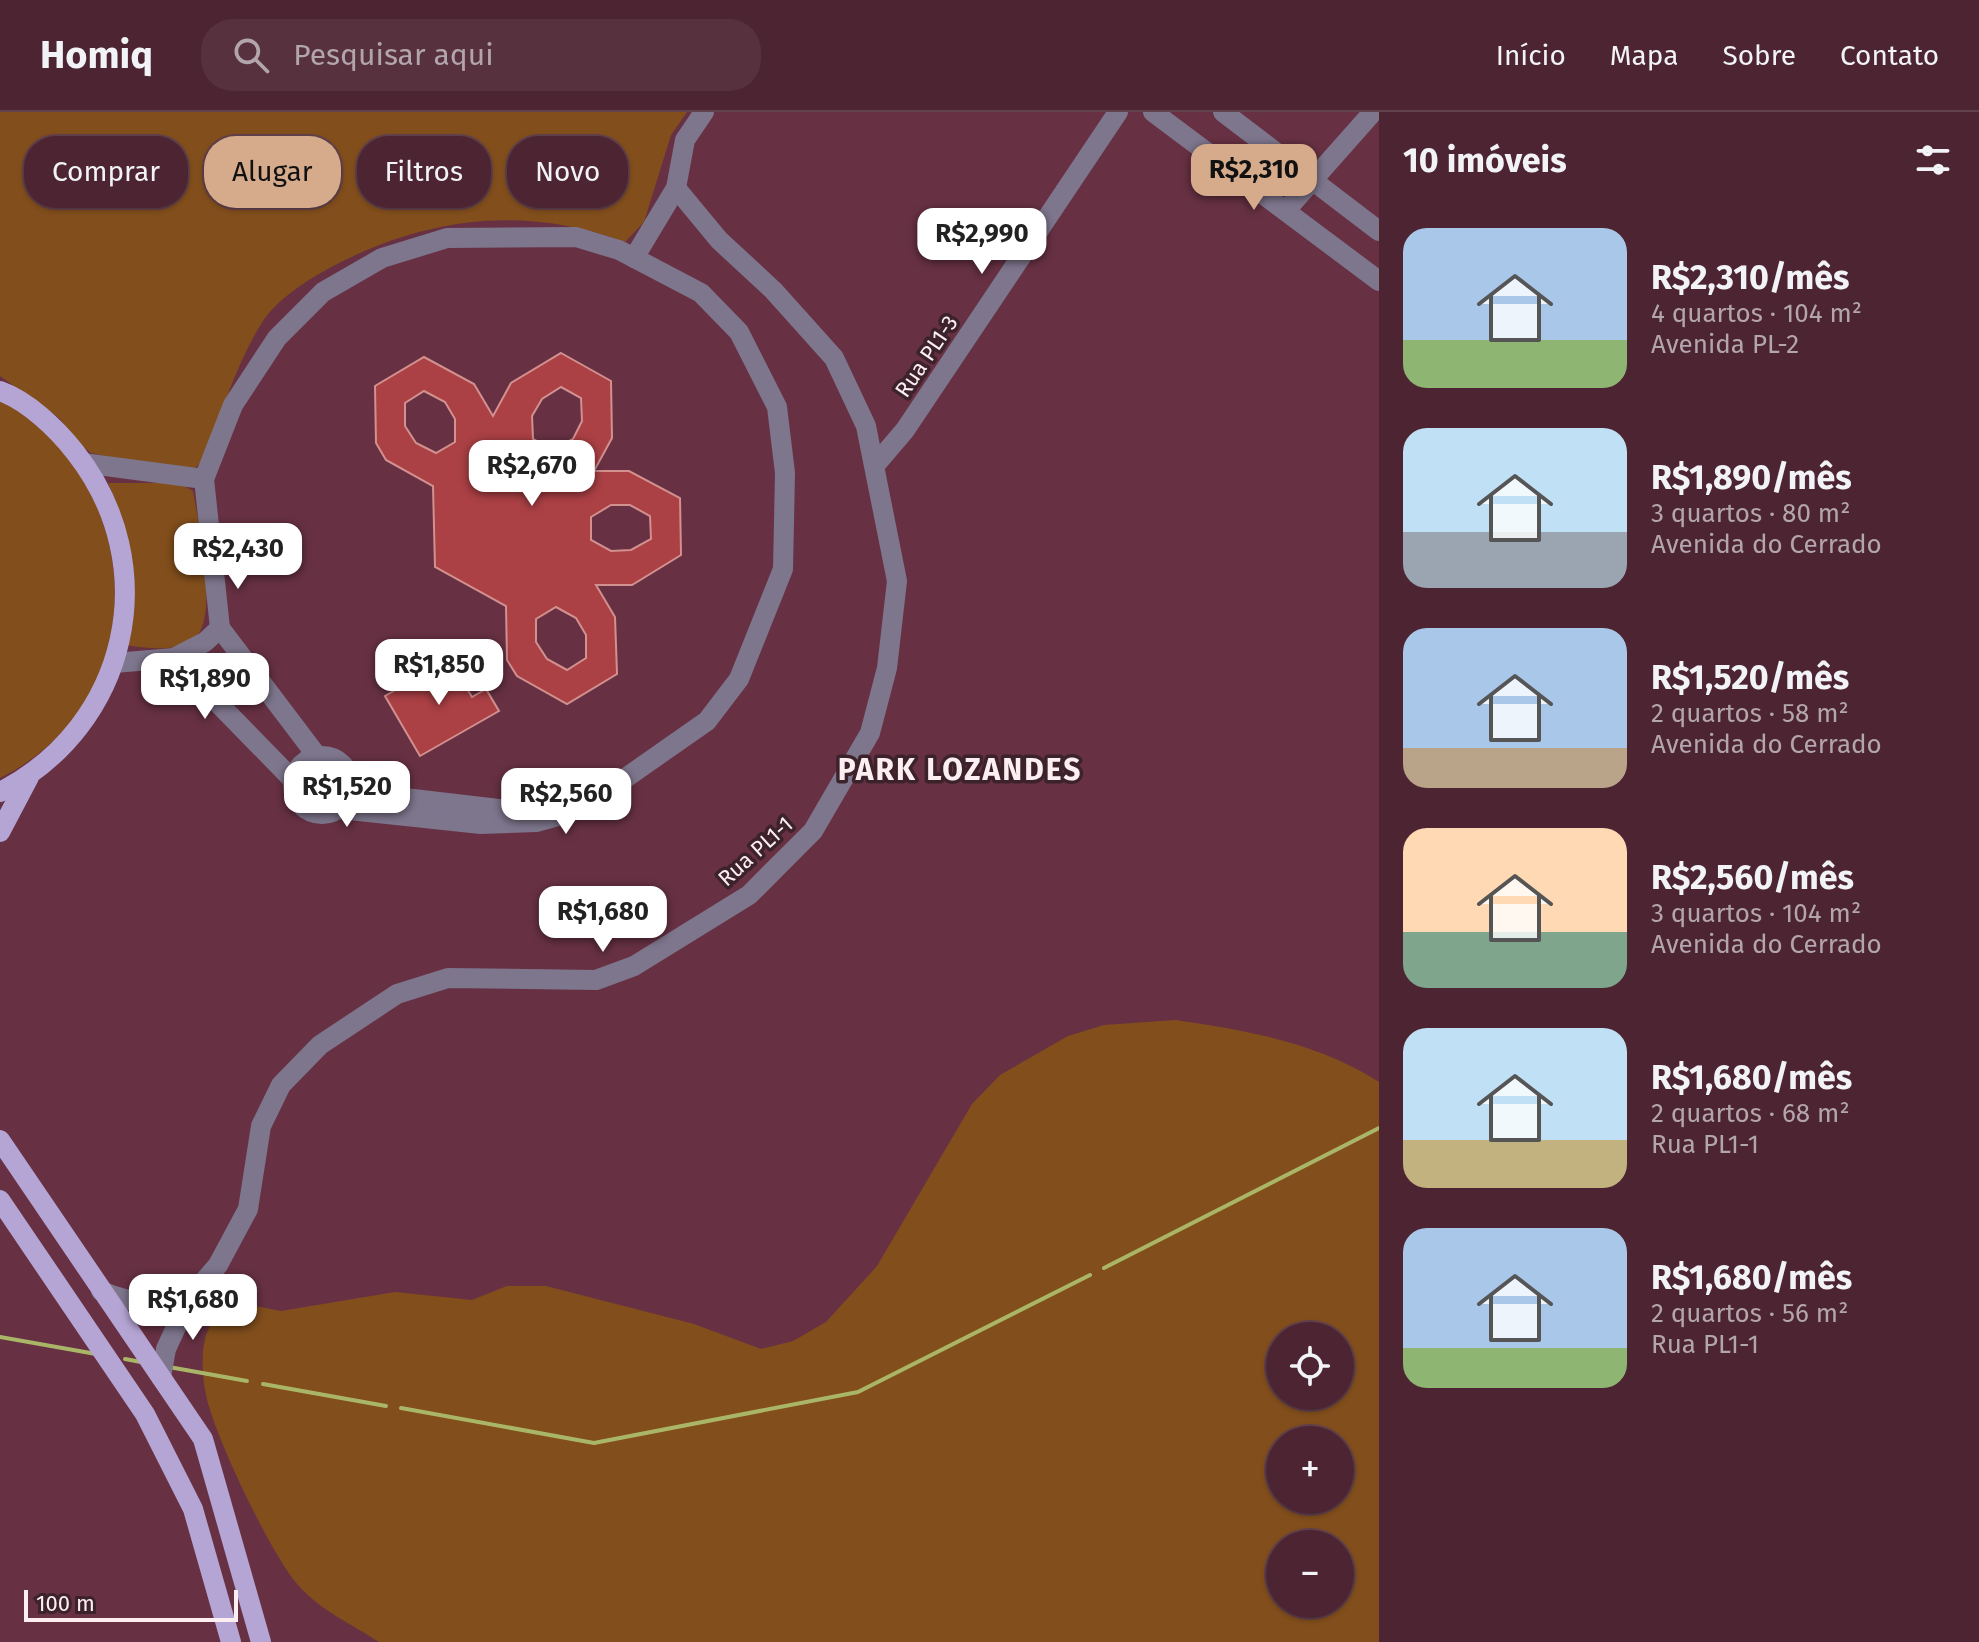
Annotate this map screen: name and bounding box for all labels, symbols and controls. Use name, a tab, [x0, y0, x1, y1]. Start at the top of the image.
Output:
search box	[201, 19, 761, 91]
text: Homiq	[40, 32, 153, 78]
icon: search	[229, 33, 273, 77]
text: Pesquisar aqui	[293, 37, 494, 73]
text: Início	[1496, 39, 1566, 72]
text: Mapa	[1610, 39, 1678, 72]
text: Sobre	[1722, 39, 1796, 72]
text: Contato	[1840, 39, 1939, 72]
chip: Comprar	[24, 136, 188, 208]
chip: Alugar	[204, 136, 341, 208]
chip: Filtros	[357, 136, 491, 208]
chip: Novo	[507, 136, 628, 208]
icon: filters	[1911, 138, 1955, 182]
text: 10 imóveis	[1403, 140, 1567, 181]
pin: R$2,310	[1180, 144, 1328, 212]
text: R$2,310	[1209, 154, 1299, 185]
pin: R$2,990	[908, 208, 1056, 276]
text: R$2,990	[935, 218, 1029, 249]
text: R$2,310/mês	[1651, 257, 1849, 298]
icon: home	[1467, 260, 1563, 356]
text: 4 quartos · 104 m²	[1651, 298, 1862, 329]
street label: Rua PL1-3	[889, 310, 964, 402]
text: Avenida PL-2	[1651, 329, 1799, 360]
pin: R$2,670	[458, 440, 606, 508]
text: R$2,670	[487, 450, 577, 481]
text: R$1,890/mês	[1651, 457, 1852, 498]
icon: home	[1467, 460, 1563, 556]
text: 3 quartos · 80 m²	[1651, 498, 1850, 529]
pin: R$2,430	[164, 523, 312, 591]
text: Avenida do Cerrado	[1651, 529, 1882, 560]
text: R$2,430	[192, 533, 284, 564]
pin: R$1,850	[365, 639, 513, 707]
text: R$1,850	[393, 649, 485, 680]
pin: R$1,890	[131, 653, 279, 721]
text: R$1,520/mês	[1651, 657, 1849, 698]
icon: home	[1467, 660, 1563, 756]
text: R$1,890	[159, 663, 251, 694]
text: 2 quartos · 58 m²	[1651, 698, 1849, 729]
text: Avenida do Cerrado	[1651, 729, 1882, 760]
district label: PARK LOZANDES	[838, 752, 1082, 788]
pin: R$1,520	[273, 761, 421, 829]
pin: R$2,560	[492, 768, 640, 836]
text: R$1,520	[302, 771, 392, 802]
text: R$2,560	[519, 778, 613, 809]
street label: Rua PL1-1	[712, 811, 798, 892]
text: R$2,560/mês	[1651, 857, 1854, 898]
icon: home	[1467, 860, 1563, 956]
pin: R$1,680	[529, 886, 677, 954]
text: R$1,680	[557, 896, 649, 927]
text: 3 quartos · 104 m²	[1651, 898, 1861, 929]
text: Avenida do Cerrado	[1651, 929, 1882, 960]
text: R$1,680/mês	[1651, 1057, 1852, 1098]
icon: home	[1467, 1060, 1563, 1156]
text: 2 quartos · 68 m²	[1651, 1098, 1850, 1129]
text: Rua PL1-1	[1651, 1129, 1759, 1160]
text: R$1,680/mês	[1651, 1257, 1852, 1298]
icon: home	[1467, 1260, 1563, 1356]
pin: R$1,680	[119, 1274, 267, 1342]
text: R$1,680	[147, 1284, 239, 1315]
text: 2 quartos · 56 m²	[1651, 1298, 1848, 1329]
map controls	[1266, 1322, 1354, 1618]
button: locate	[1266, 1322, 1354, 1410]
text: Rua PL1-1	[1651, 1329, 1759, 1360]
button: +	[1266, 1426, 1354, 1514]
button: −	[1266, 1530, 1354, 1618]
scale bar	[24, 1586, 238, 1622]
text: 100 m	[36, 1590, 95, 1617]

